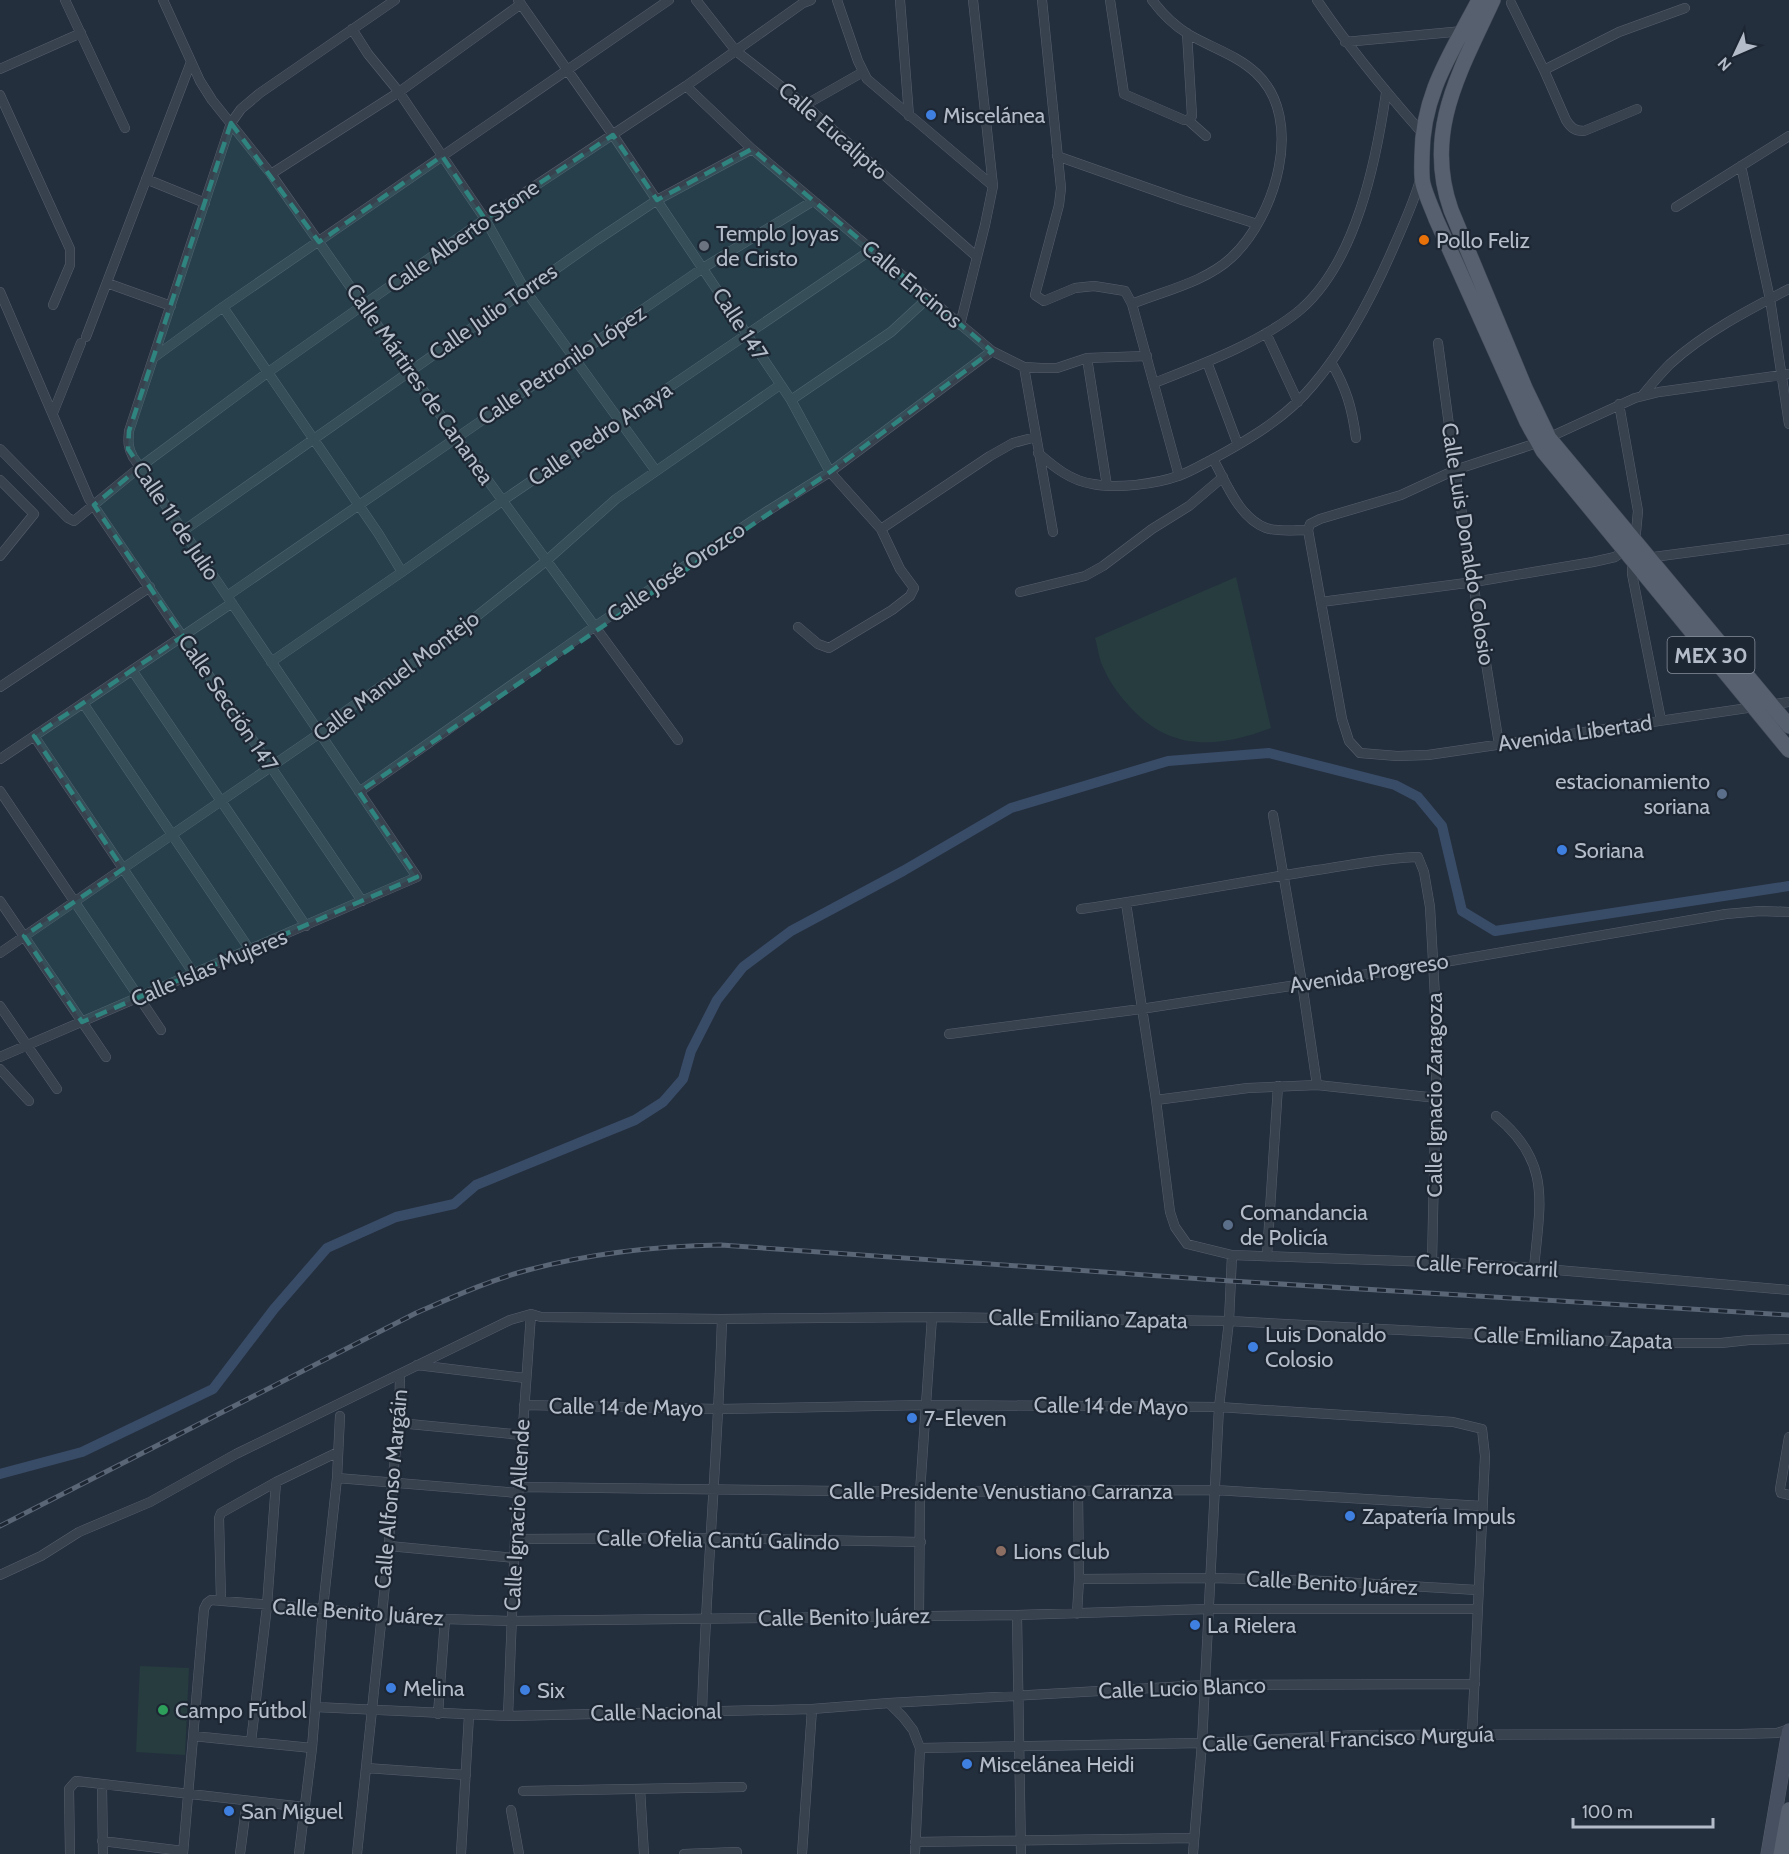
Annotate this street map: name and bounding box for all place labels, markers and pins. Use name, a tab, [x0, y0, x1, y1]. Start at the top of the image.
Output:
place label: Miscelánea	[943, 102, 1046, 129]
marker: Miscelánea	[924, 108, 938, 122]
place label: Templo Joyas de Cristo	[716, 220, 839, 272]
place label: Pollo Feliz	[1436, 227, 1530, 254]
marker: Pollo Feliz	[1417, 233, 1431, 247]
marker: Templo Joyas de Cristo	[697, 239, 711, 253]
place label: estacionamiento soriana	[1555, 768, 1710, 820]
marker: estacionamiento soriana	[1715, 787, 1729, 801]
place label: Soriana	[1574, 837, 1644, 864]
marker: Soriana	[1555, 843, 1569, 857]
place label: Comandancia de Policía	[1240, 1199, 1368, 1251]
marker: Comandancia de Policía	[1221, 1218, 1235, 1232]
place label: Luis Donaldo Colosio	[1265, 1321, 1386, 1373]
marker: Luis Donaldo Colosio	[1246, 1340, 1260, 1354]
place label: 7-Eleven	[924, 1405, 1007, 1432]
marker: 7-Eleven	[905, 1411, 919, 1425]
place label: Zapatería Impuls	[1362, 1503, 1516, 1530]
marker: Zapatería Impuls	[1343, 1509, 1357, 1523]
place label: Lions Club	[1013, 1538, 1110, 1565]
marker: Lions Club	[994, 1544, 1008, 1558]
place label: La Rielera	[1207, 1612, 1297, 1639]
marker: La Rielera	[1188, 1618, 1202, 1632]
place label: Melina	[403, 1675, 465, 1702]
place label: Six	[537, 1677, 565, 1704]
marker: Melina	[384, 1681, 398, 1695]
marker: Six	[518, 1683, 532, 1697]
place label: Campo Fútbol	[175, 1697, 308, 1724]
marker: Campo Fútbol	[156, 1703, 170, 1717]
place label: Miscelánea Heidi	[979, 1751, 1134, 1778]
marker: Miscelánea Heidi	[960, 1757, 974, 1771]
place label: San Miguel	[241, 1798, 344, 1825]
marker: San Miguel	[222, 1804, 236, 1818]

